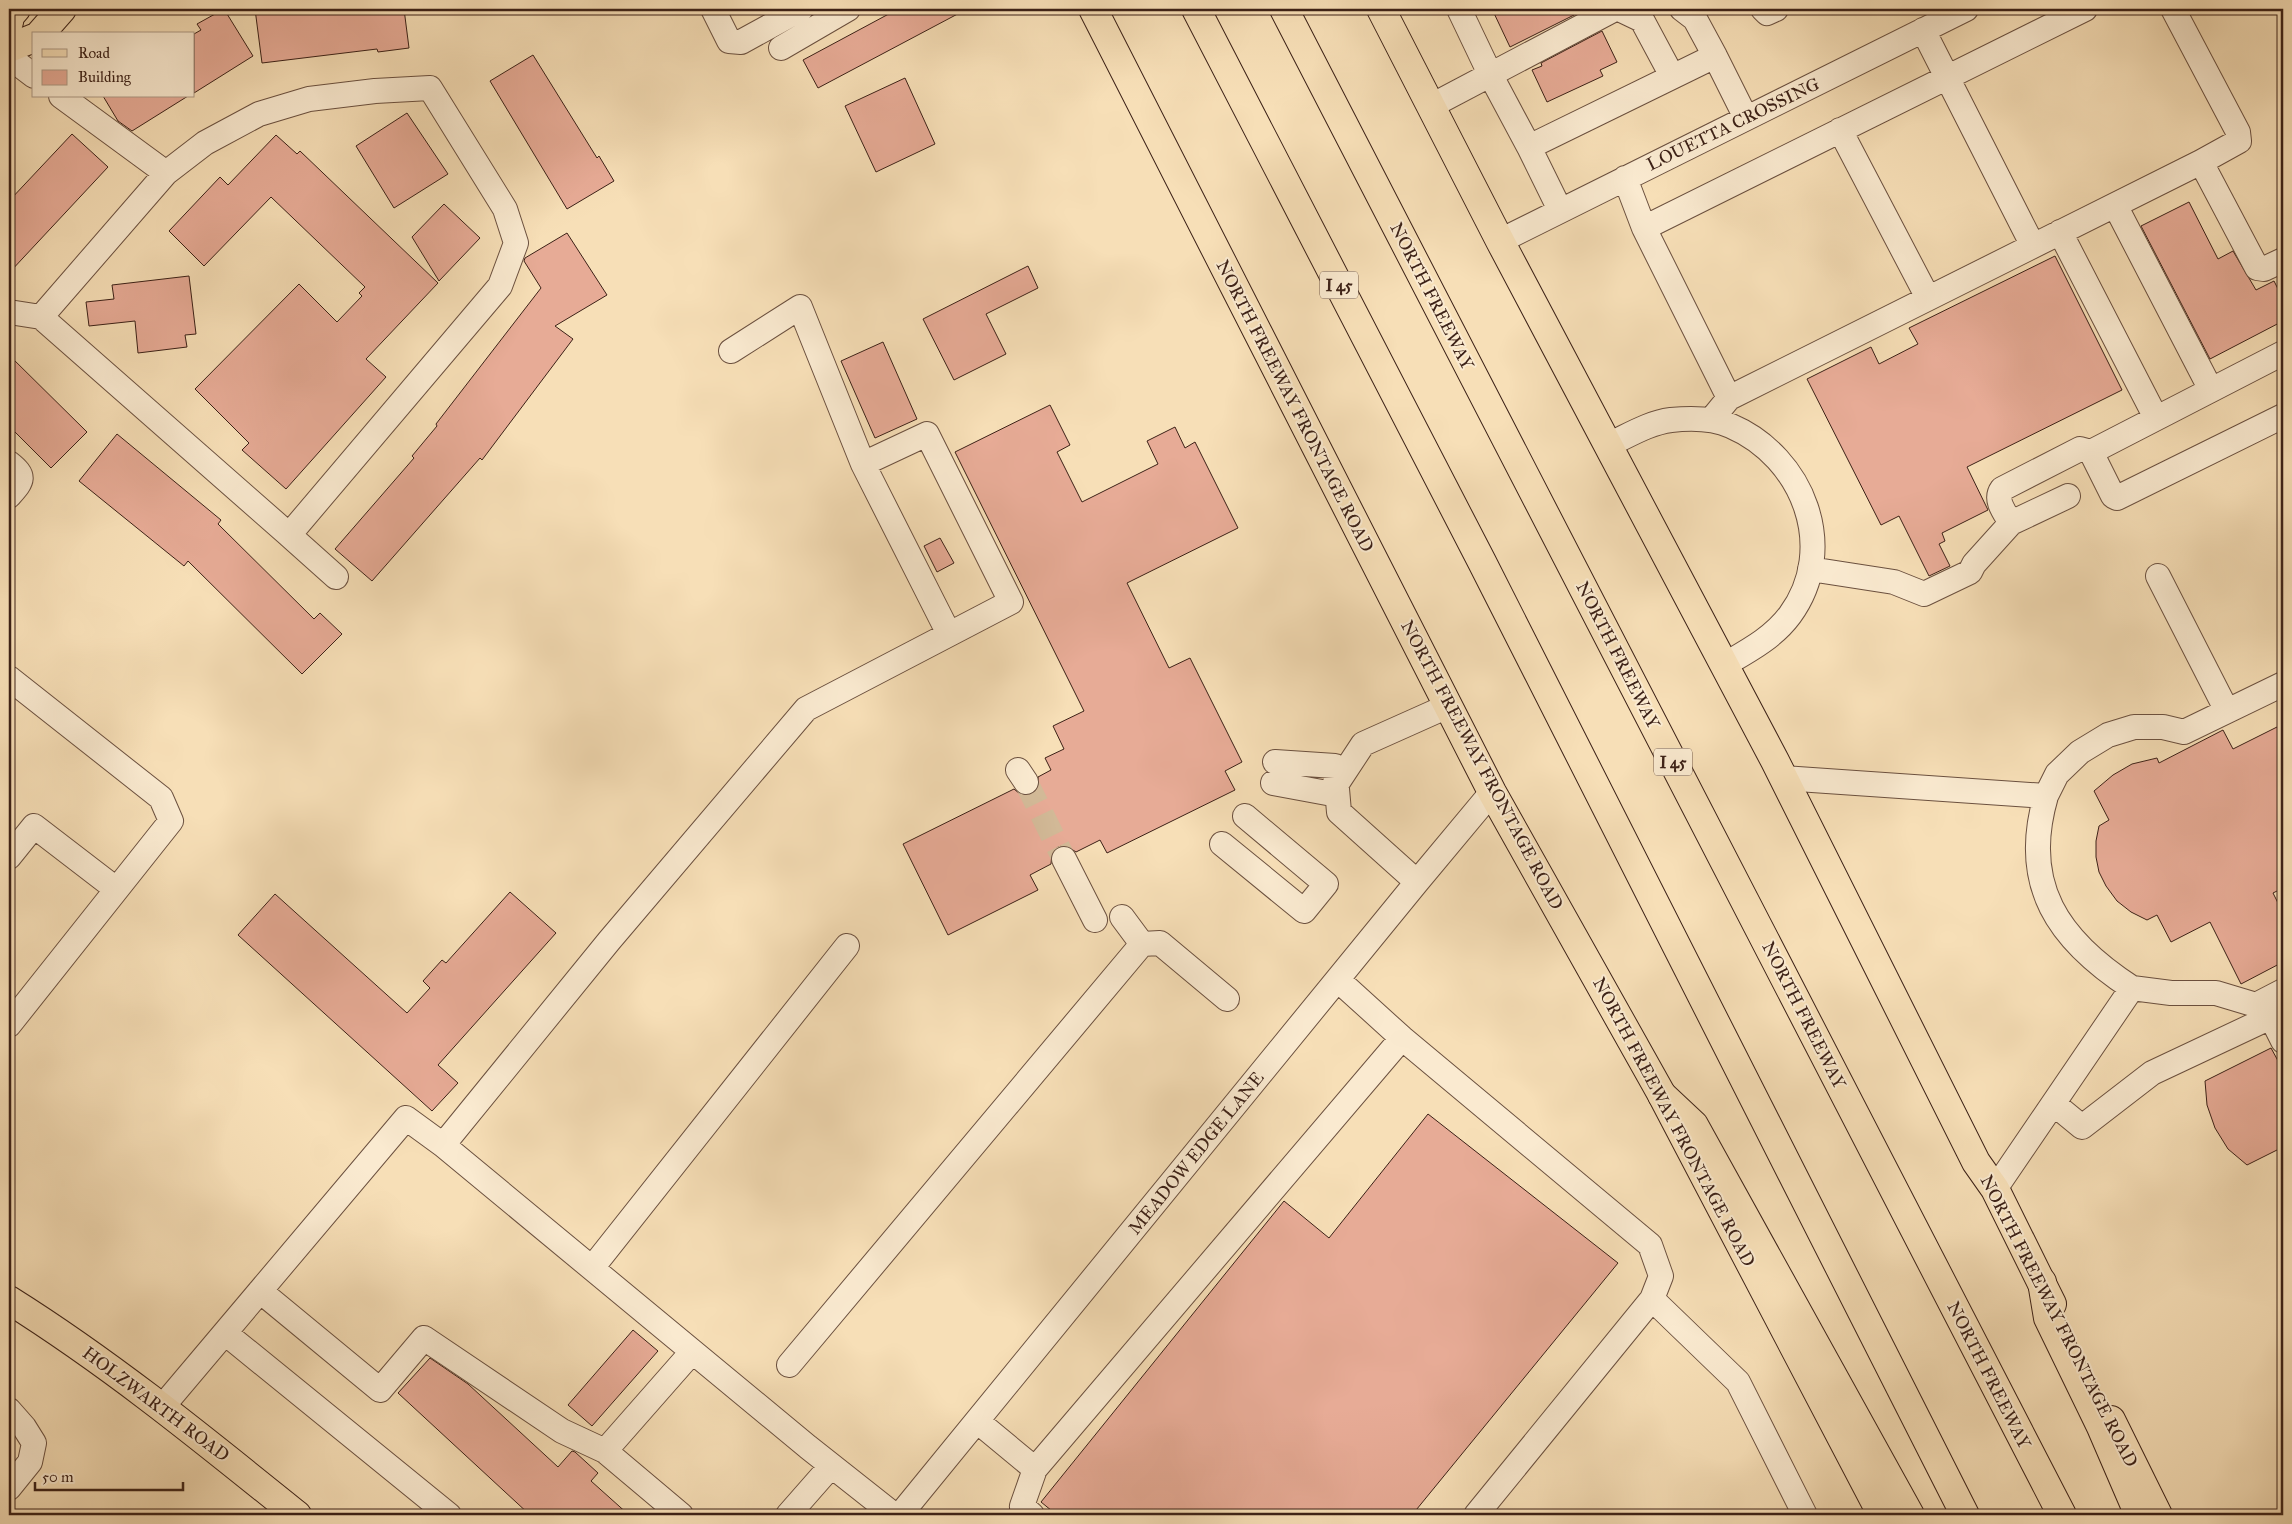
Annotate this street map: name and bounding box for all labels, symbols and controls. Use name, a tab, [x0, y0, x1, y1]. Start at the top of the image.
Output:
legend	[32, 32, 195, 98]
text: Road	[78, 44, 110, 62]
text: Building	[78, 68, 132, 86]
street label: LOUETTA CROSSING	[1643, 73, 1823, 175]
street label: NORTH FREEWAY	[1385, 219, 1479, 374]
street label: NORTH FREEWAY FRONTAGE ROAD	[1212, 256, 1378, 556]
road number: I 45	[1320, 272, 1358, 298]
street label: NORTH FREEWAY	[1571, 578, 1665, 733]
street label: NORTH FREEWAY FRONTAGE ROAD	[1396, 617, 1568, 913]
road number: I 45	[1654, 749, 1692, 776]
street label: NORTH FREEWAY	[1757, 938, 1851, 1093]
street label: NORTH FREEWAY FRONTAGE ROAD	[1588, 974, 1760, 1270]
street label: MEADOW EDGE LANE	[1123, 1067, 1269, 1239]
street label: NORTH FREEWAY FRONTAGE ROAD	[1976, 1171, 2142, 1471]
street label: NORTH FREEWAY	[1943, 1298, 2035, 1452]
street label: HOLZWARTH ROAD	[78, 1342, 234, 1466]
scale bar	[35, 1459, 182, 1491]
text: 50 m	[42, 1468, 74, 1486]

